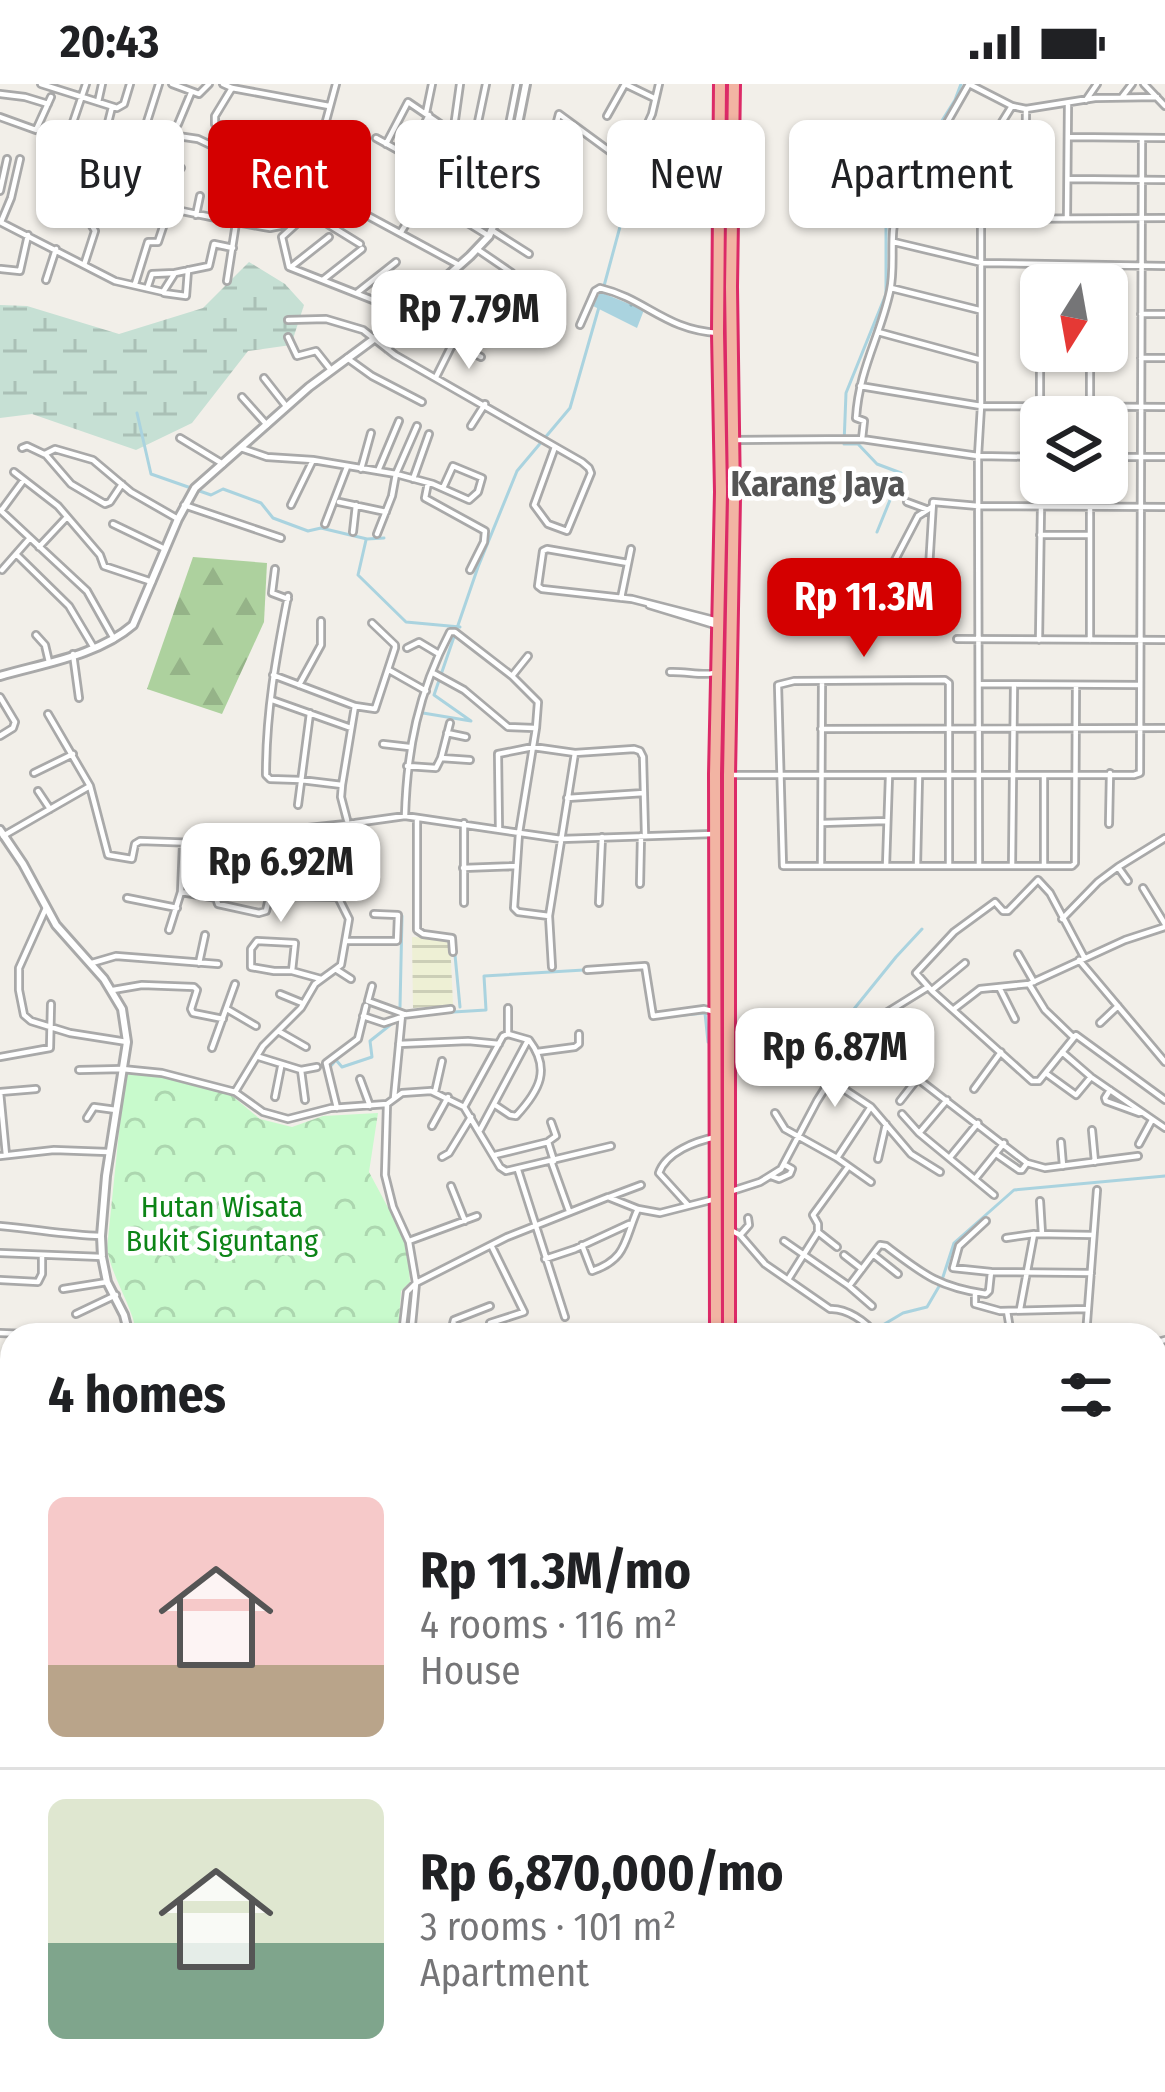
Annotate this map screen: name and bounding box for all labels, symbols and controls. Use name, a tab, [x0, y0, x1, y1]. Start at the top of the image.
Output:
text: 20:43	[60, 15, 159, 69]
chip: Buy	[36, 120, 184, 228]
chip: Rent	[208, 120, 371, 228]
chip: Filters	[395, 120, 583, 228]
chip: New	[607, 120, 765, 228]
chip: Apartment	[789, 120, 1055, 228]
north arrow	[1020, 264, 1128, 372]
map controls	[1020, 264, 1128, 504]
pin: Rp 7.79M	[345, 270, 593, 372]
text: Rp 7.79M	[398, 286, 540, 332]
button: layers	[1020, 396, 1128, 504]
district label: Karang Jaya	[731, 462, 906, 506]
pin: Rp 11.3M	[740, 558, 988, 660]
text: Rp 11.3M	[794, 574, 934, 620]
pin: Rp 6.92M	[157, 823, 405, 925]
text: Rp 6.92M	[208, 839, 354, 885]
pin: Rp 6.87M	[711, 1008, 959, 1110]
text: Rp 6.87M	[762, 1024, 908, 1070]
park label: Hutan Wisata Bukit Siguntang	[126, 1189, 319, 1259]
icon: filters	[1053, 1362, 1119, 1428]
text: 4 homes	[48, 1364, 226, 1426]
text: Rp 11.3M/mo	[420, 1540, 691, 1602]
icon: home	[144, 1545, 288, 1689]
text: 4 rooms · 116 m²	[420, 1602, 677, 1648]
text: House	[420, 1648, 520, 1694]
text: Rp 6,870,000/mo	[420, 1842, 783, 1904]
icon: home	[144, 1847, 288, 1991]
text: 3 rooms · 101 m²	[420, 1904, 676, 1950]
text: Apartment	[420, 1950, 589, 1996]

